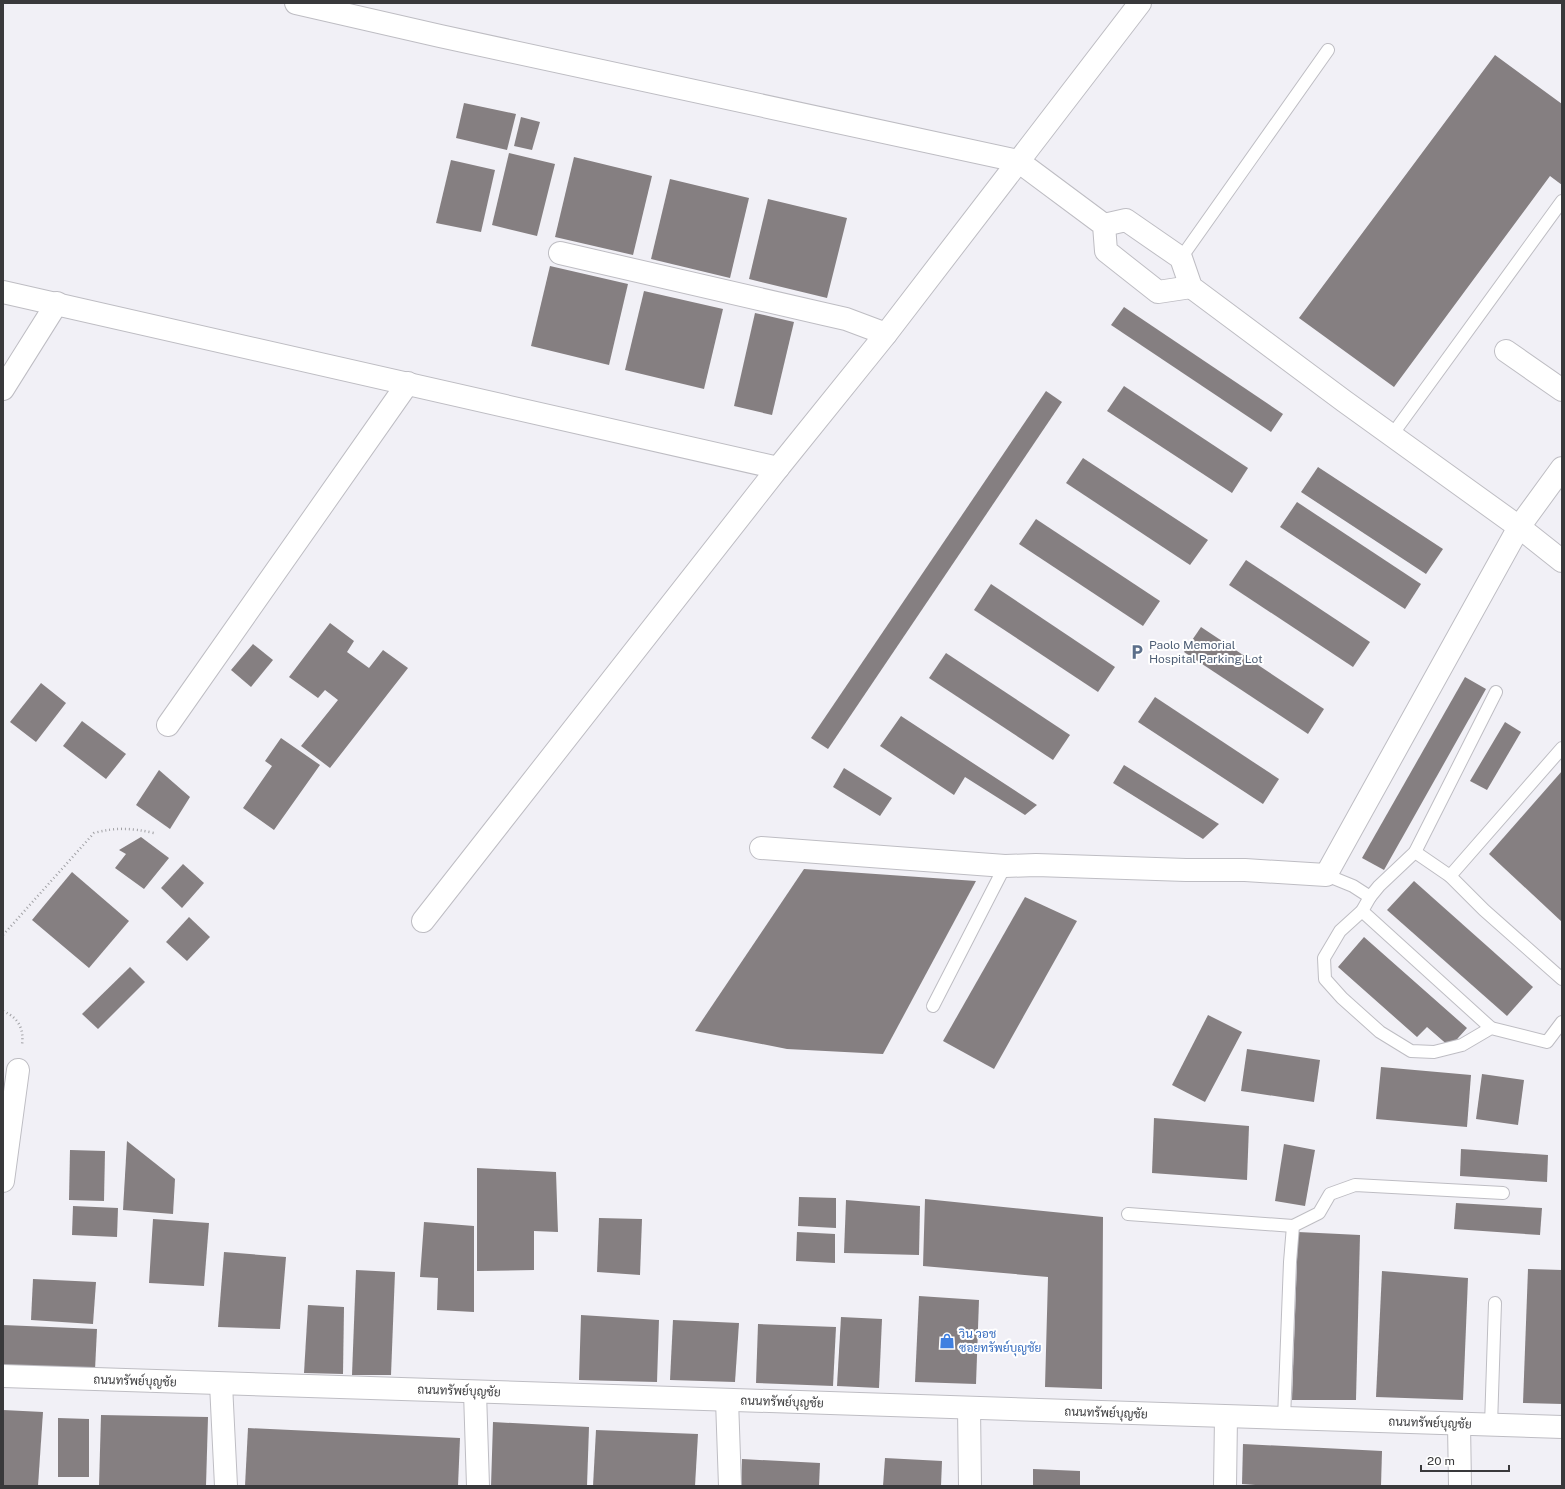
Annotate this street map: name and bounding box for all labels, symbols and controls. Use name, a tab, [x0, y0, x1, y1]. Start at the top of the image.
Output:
place label: Paolo Memorial Hospital Parking Lot	[1149, 638, 1263, 666]
parking icon: Paolo Memorial Hospital Parking Lot	[1128, 643, 1146, 661]
place label: วิน วอช ซอยทรัพย์บุญชัย	[958, 1327, 1041, 1357]
shop icon: วิน วอช ซอยทรัพย์บุญชัย	[938, 1332, 956, 1350]
street label: ถนนทรัพย์บุญชัย	[93, 1372, 177, 1391]
street label: ถนนทรัพย์บุญชัย	[417, 1382, 501, 1401]
street label: ถนนทรัพย์บุญชัย	[740, 1393, 824, 1412]
street label: ถนนทรัพย์บุญชัย	[1064, 1404, 1148, 1423]
street label: ถนนทรัพย์บุญชัย	[1388, 1414, 1472, 1433]
scale bar	[1421, 1447, 1509, 1473]
text: 20 m	[1427, 1454, 1455, 1468]

